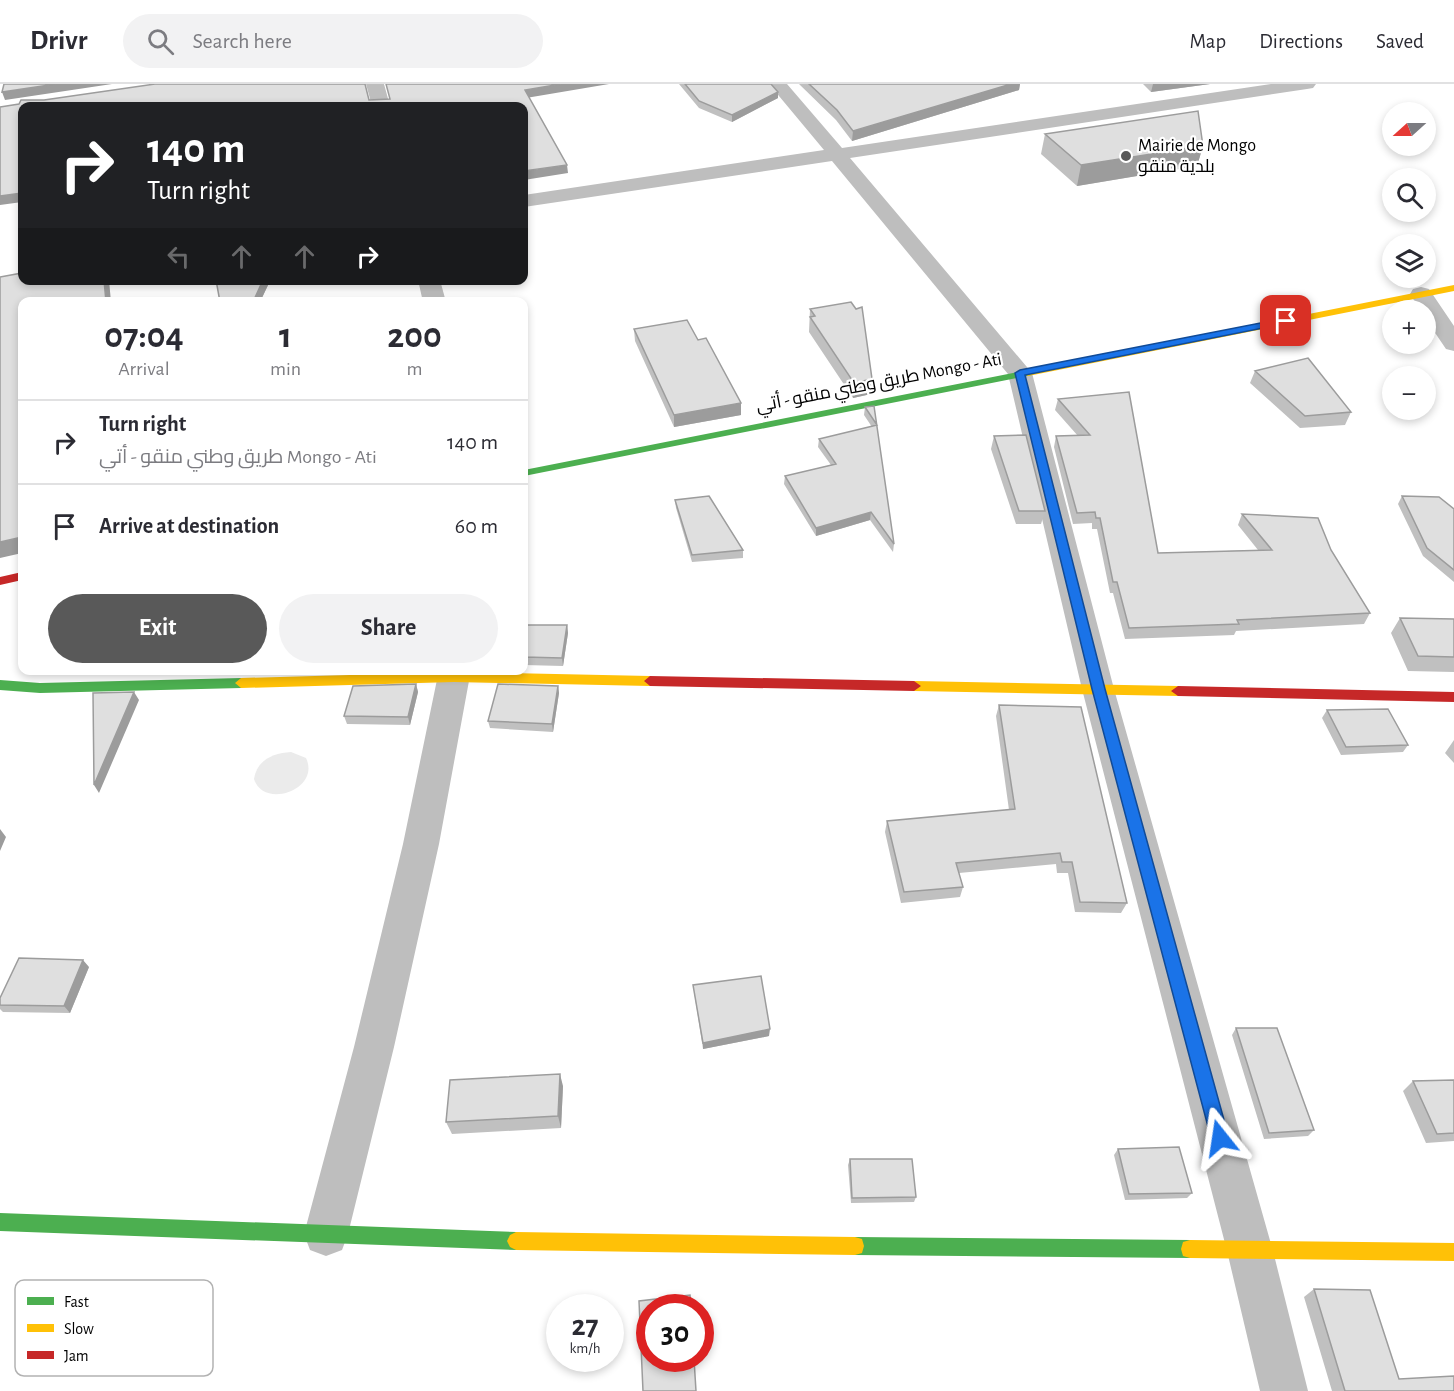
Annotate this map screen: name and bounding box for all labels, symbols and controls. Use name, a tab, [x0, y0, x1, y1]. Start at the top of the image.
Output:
search box	[123, 14, 543, 68]
icon: search	[144, 25, 177, 58]
text: Drivr	[30, 27, 87, 55]
text: Search here	[192, 30, 292, 52]
text: Map	[1190, 31, 1226, 52]
text: Directions	[1259, 31, 1343, 52]
text: Saved	[1376, 31, 1424, 52]
north arrow	[1382, 102, 1436, 156]
map controls	[1382, 102, 1436, 420]
icon: right	[48, 126, 126, 204]
text: 140 m	[147, 128, 245, 170]
place label: Mairie de Mongo بلدية منقو	[1138, 137, 1256, 177]
marker: Mairie de Mongo بلدية منقو	[1119, 149, 1133, 163]
button: search	[1382, 168, 1436, 222]
text: Turn right	[147, 177, 250, 204]
button: layers	[1382, 234, 1436, 288]
icon: left	[162, 240, 195, 273]
icon: ahead	[225, 240, 258, 273]
icon: ahead	[288, 240, 321, 273]
icon: right	[351, 240, 384, 273]
pin	[1260, 295, 1311, 346]
button: +	[1382, 300, 1436, 354]
icon: arrive	[1269, 304, 1302, 337]
text: 07:04	[104, 318, 184, 354]
text: 1	[279, 318, 292, 354]
text: 200	[387, 318, 442, 354]
street label: طريق وطني منقو - أتي Mongo - Ati	[754, 347, 1004, 420]
text: Arrival	[118, 359, 170, 379]
text: min	[270, 359, 301, 379]
text: m	[407, 359, 423, 379]
button: −	[1382, 366, 1436, 420]
text: Turn right	[99, 413, 186, 435]
icon: right	[48, 426, 81, 459]
text: 140 m	[447, 431, 498, 453]
text: طريق وطني منقو - أتي Mongo - Ati	[99, 447, 377, 467]
icon: arrive	[48, 510, 81, 543]
text: Arrive at destination	[99, 515, 279, 537]
text: 60 m	[455, 515, 498, 537]
button: Exit	[48, 594, 267, 663]
button: Share	[279, 594, 498, 663]
position arrow	[1188, 1106, 1252, 1170]
legend	[15, 1280, 213, 1376]
text: Fast	[64, 1294, 89, 1310]
speed limit sign: 30	[636, 1294, 714, 1372]
text: 27	[571, 1311, 599, 1341]
text: Slow	[64, 1321, 94, 1337]
text: km/h	[570, 1341, 600, 1356]
text: Jam	[64, 1348, 89, 1364]

